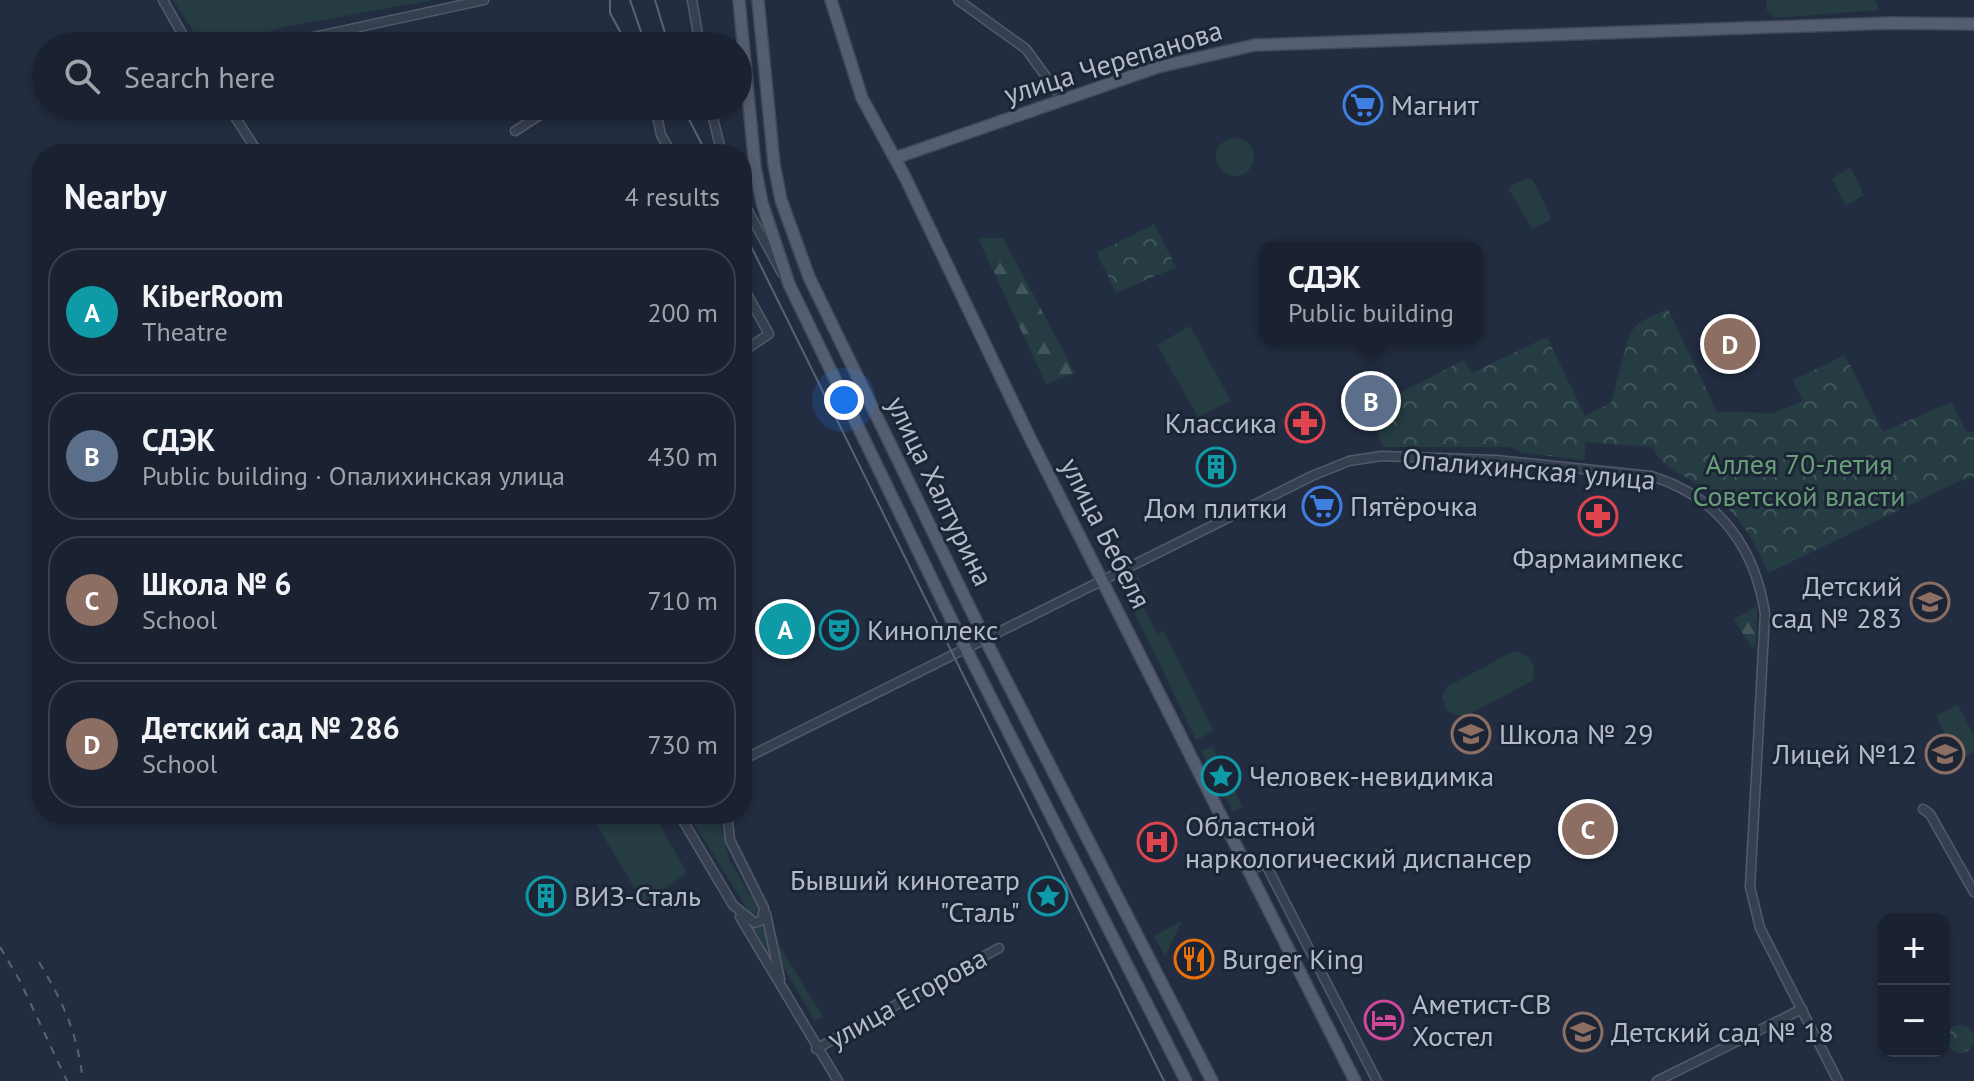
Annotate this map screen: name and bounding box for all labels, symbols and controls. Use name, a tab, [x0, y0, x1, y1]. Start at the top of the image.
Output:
street label: улица Черепанова	[999, 11, 1226, 112]
search box	[32, 32, 752, 120]
icon: search	[60, 54, 104, 98]
text: Search here	[124, 57, 275, 96]
supermarket icon: Магнит	[1342, 84, 1384, 126]
place label: Магнит	[1391, 86, 1480, 123]
text: Nearby	[64, 174, 166, 218]
text: 4 results	[625, 180, 720, 213]
popup	[1259, 241, 1483, 345]
text: СДЭК	[1288, 257, 1361, 296]
text: KiberRoom	[142, 276, 284, 315]
text: A	[84, 296, 100, 329]
text: 200 m	[647, 296, 718, 329]
text: Public building	[1288, 296, 1454, 329]
pin: D	[1704, 314, 1756, 374]
text: Theatre	[142, 315, 228, 348]
pin: B	[1345, 371, 1397, 431]
your location	[824, 380, 864, 420]
street label: улица Халтурина	[878, 390, 1002, 592]
pharmacy icon: Классика	[1284, 402, 1326, 444]
place label: Классика	[1165, 404, 1277, 441]
text: СДЭК	[142, 420, 215, 459]
street label: Опалихинская улица	[1401, 439, 1657, 498]
text: B	[84, 440, 100, 473]
text: 430 m	[647, 440, 718, 473]
park label: Аллея 70-летия Советской власти	[1693, 445, 1905, 514]
building icon: Дом плитки	[1195, 446, 1237, 488]
street label: улица Бебеля	[1053, 451, 1160, 614]
text: Public building · Опалихинская улица	[142, 459, 565, 492]
supermarket icon: Пятёрочка	[1301, 485, 1343, 527]
place label: Пятёрочка	[1350, 487, 1478, 524]
place label: Дом плитки	[1145, 489, 1287, 526]
pharmacy icon: Фармаимпекс	[1577, 495, 1619, 537]
place label: Фармаимпекс	[1512, 539, 1684, 576]
text: Школа № 6	[142, 564, 292, 603]
place label: Детский сад № 283	[1771, 567, 1902, 636]
school or university icon: Детский сад № 283	[1909, 581, 1951, 623]
text: C	[85, 584, 99, 617]
text: 710 m	[647, 584, 718, 617]
pin: A	[759, 599, 811, 659]
text: School	[142, 603, 217, 636]
theatre icon: Киноплекс	[818, 609, 860, 651]
place label: Киноплекс	[867, 611, 999, 648]
text: Детский сад № 286	[142, 708, 400, 747]
school or university icon: Школа № 29	[1450, 713, 1492, 755]
place label: Школа № 29	[1499, 715, 1654, 752]
text: D	[84, 728, 100, 761]
text: 730 m	[647, 728, 718, 761]
school or university icon: Лицей №12	[1924, 733, 1966, 775]
place label: Лицей №12	[1772, 735, 1917, 772]
text: School	[142, 747, 217, 780]
place icon: Человек-невидимка	[1200, 755, 1242, 797]
place label: Человек-невидимка	[1249, 757, 1494, 794]
pin: C	[1562, 799, 1614, 859]
place label: Областной наркологический диспансер	[1185, 807, 1532, 876]
hospital icon: Областной наркологический диспансер	[1136, 821, 1178, 863]
place label: Бывший кинотеатр "Сталь"	[790, 861, 1020, 930]
building icon: ВИЗ-Сталь	[525, 875, 567, 917]
place icon: Бывший кинотеатр "Сталь"	[1027, 875, 1069, 917]
place label: ВИЗ-Сталь	[574, 877, 701, 914]
map controls	[1878, 913, 1950, 1057]
button: +	[1878, 913, 1950, 985]
restaurant icon: Burger King	[1173, 938, 1215, 980]
street label: улица Егорова	[821, 939, 993, 1057]
place label: Burger King	[1222, 940, 1364, 977]
place label: Аметист-СВ Хостел	[1412, 985, 1551, 1054]
button: −	[1878, 985, 1950, 1057]
hotel icon: Аметист-СВ Хостел	[1363, 999, 1405, 1041]
school or university icon: Детский сад № 18	[1562, 1011, 1604, 1053]
place label: Детский сад № 18	[1611, 1013, 1834, 1050]

